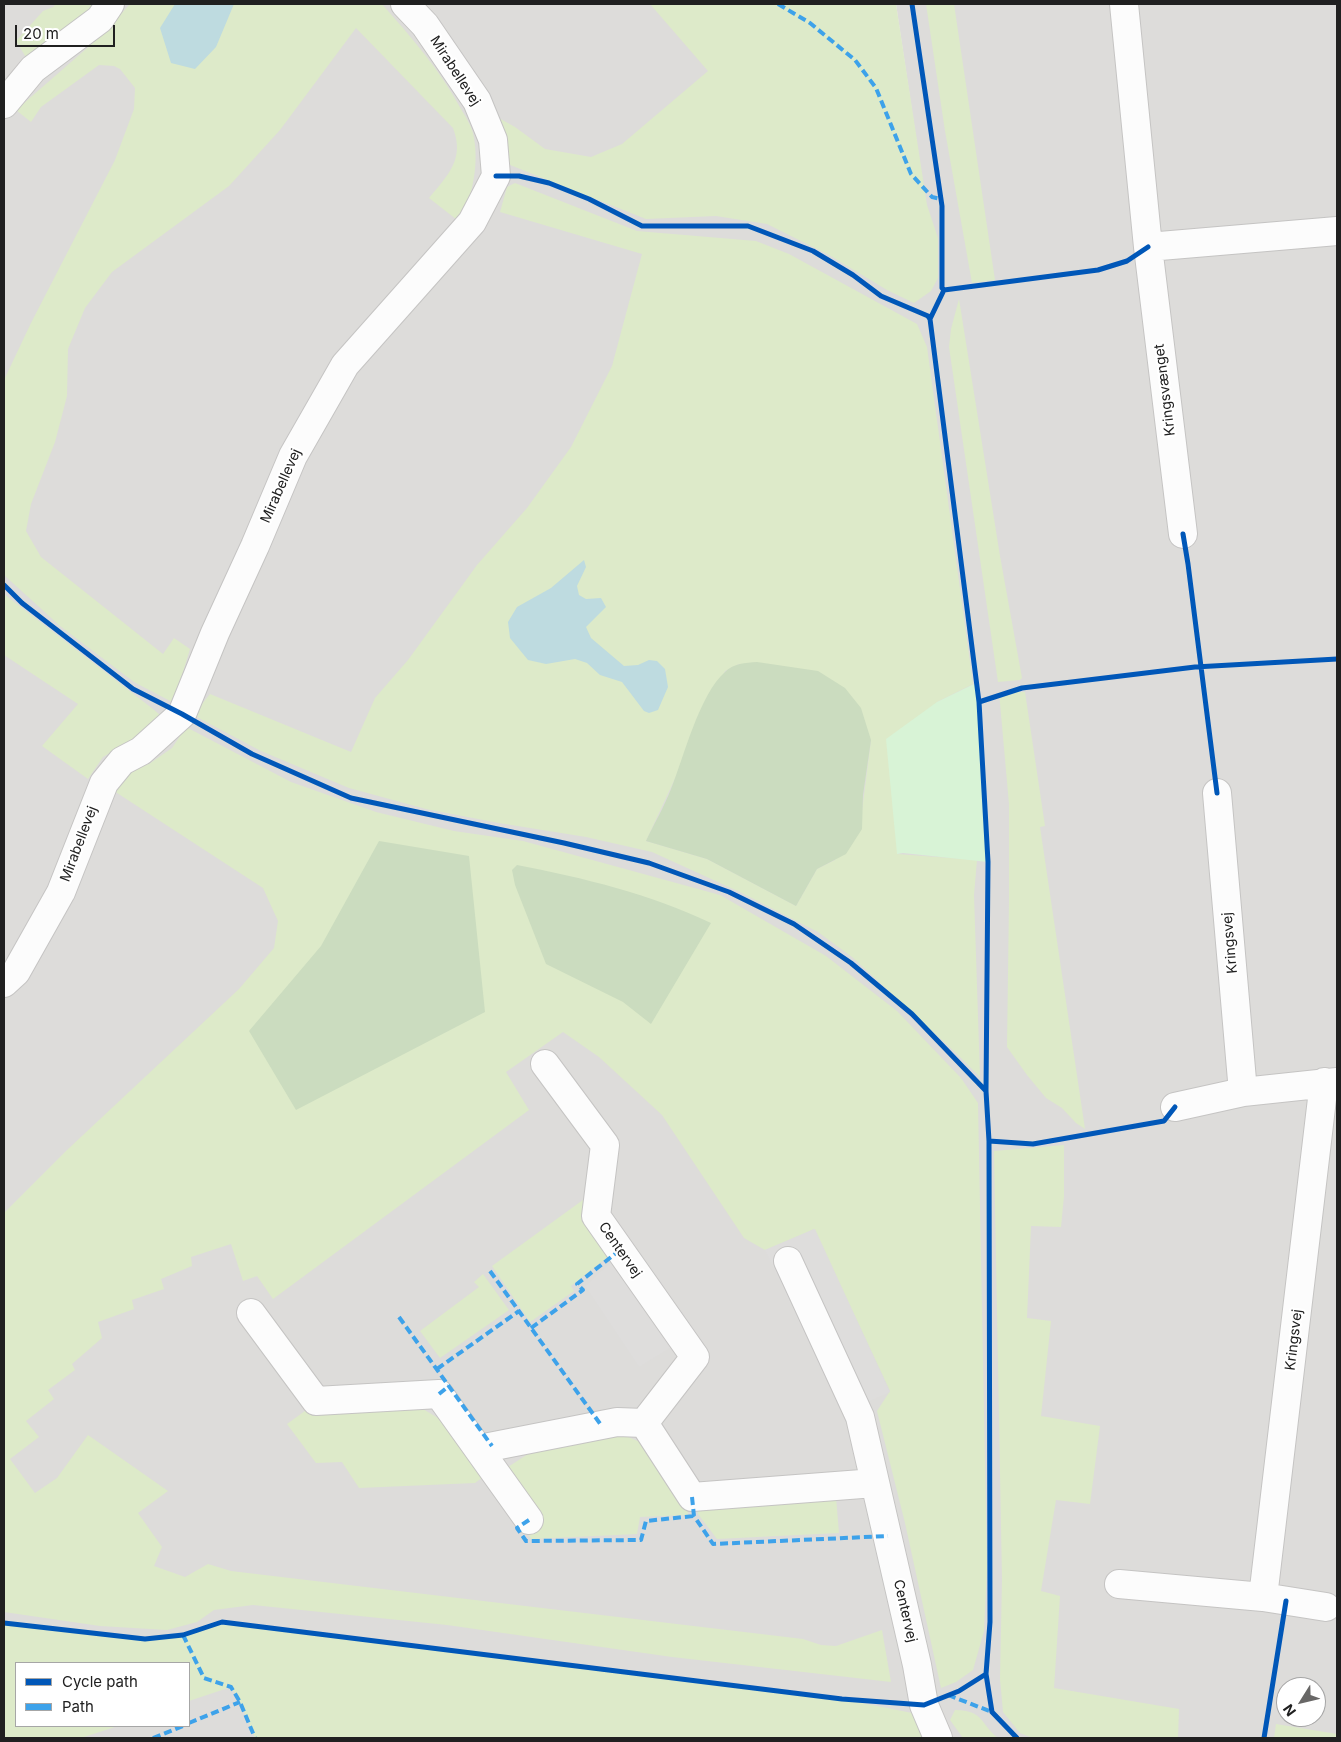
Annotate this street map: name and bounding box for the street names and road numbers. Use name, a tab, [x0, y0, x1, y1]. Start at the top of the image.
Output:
street label: Mirabellevej	[426, 33, 484, 109]
street label: Kringsvænget	[1151, 343, 1179, 437]
street label: Mirabellevej	[257, 446, 305, 526]
street label: Mirabellevej	[57, 804, 101, 884]
street label: Kringsvej	[1219, 912, 1241, 974]
street label: Centervej	[595, 1219, 645, 1281]
street label: Kringsvej	[1282, 1308, 1306, 1372]
street label: Centervej	[890, 1578, 920, 1644]

